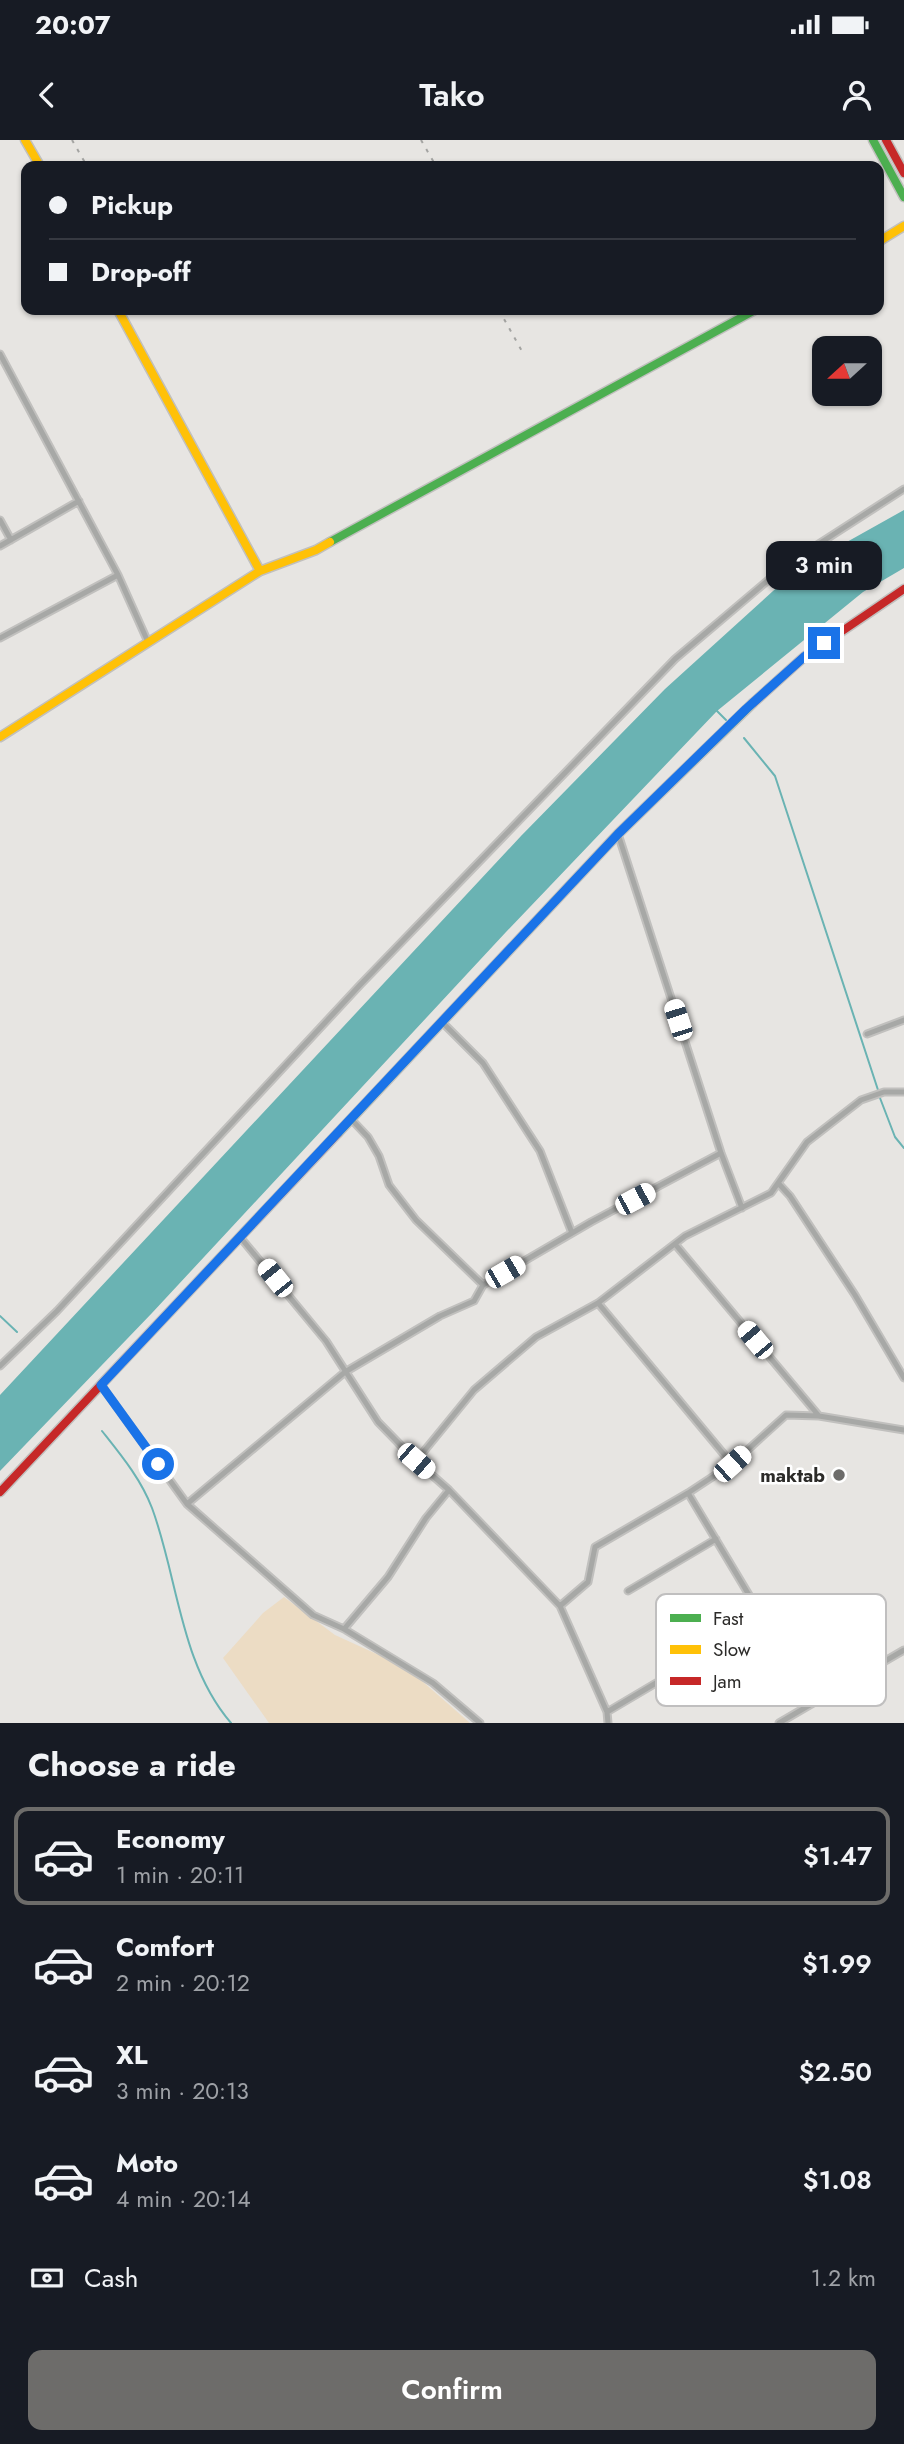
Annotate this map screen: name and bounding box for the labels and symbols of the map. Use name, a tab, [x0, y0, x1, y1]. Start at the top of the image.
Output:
north arrow	[812, 336, 882, 406]
callout: 3 min	[766, 542, 882, 590]
route end	[808, 627, 840, 659]
car	[662, 997, 695, 1043]
car	[612, 1180, 659, 1218]
car	[482, 1252, 529, 1292]
car	[254, 1255, 297, 1301]
car	[734, 1317, 777, 1363]
car	[394, 1439, 439, 1483]
car	[710, 1442, 755, 1486]
route start	[142, 1448, 174, 1480]
place label: maktab	[760, 1462, 825, 1489]
marker: maktab	[831, 1467, 847, 1483]
legend	[656, 1594, 886, 1706]
text: Fast	[713, 1605, 744, 1632]
text: Slow	[713, 1636, 751, 1663]
text: Jam	[710, 1668, 742, 1695]

